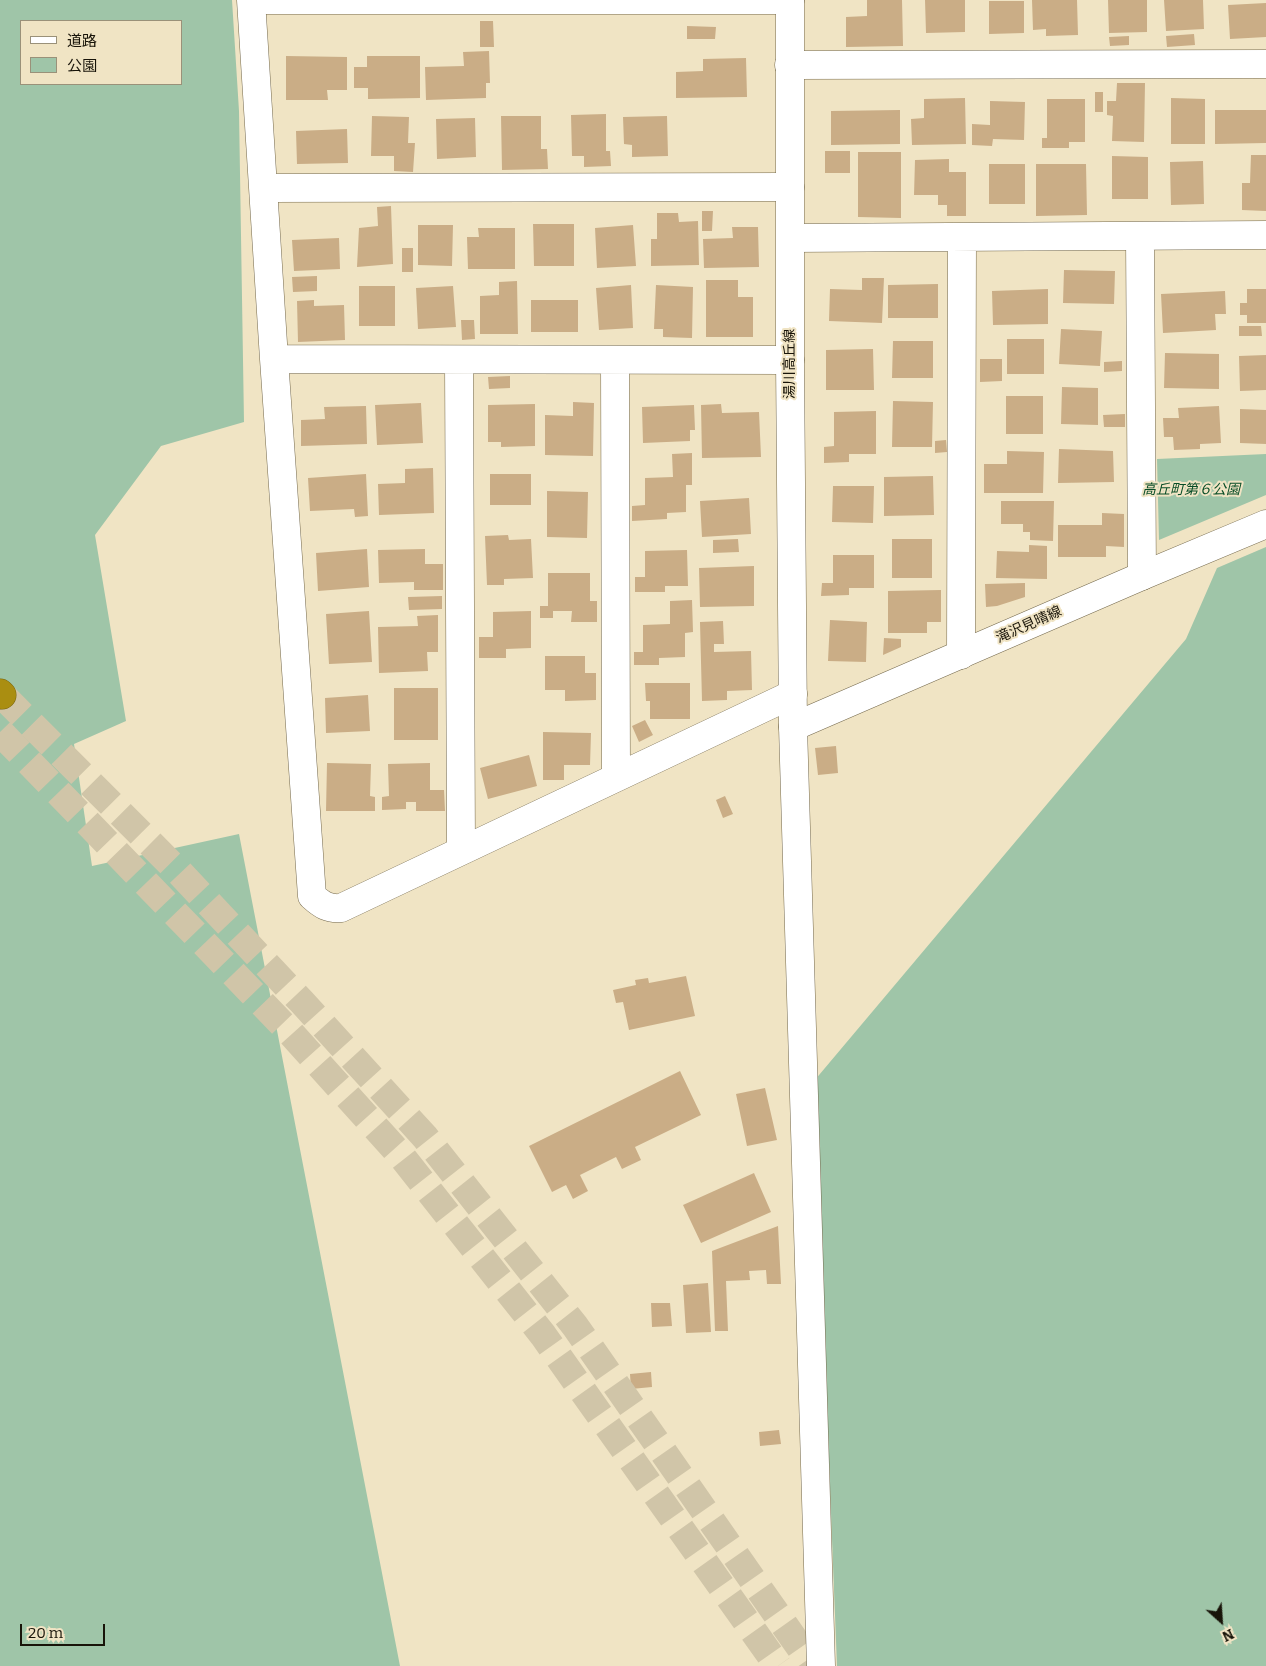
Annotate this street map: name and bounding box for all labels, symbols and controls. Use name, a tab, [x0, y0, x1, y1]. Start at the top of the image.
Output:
legend	[20, 20, 182, 85]
text: 道路	[67, 32, 97, 50]
text: 公園	[67, 57, 97, 75]
street label: 湯川高丘線	[782, 329, 798, 399]
park label: 高丘町第６公園	[1142, 482, 1240, 498]
street label: 滝沢見晴線	[994, 603, 1064, 647]
north arrow	[1196, 1596, 1246, 1646]
scale bar	[22, 1614, 108, 1646]
text: 20 m	[28, 1624, 63, 1642]
text: N	[1219, 1625, 1236, 1645]

